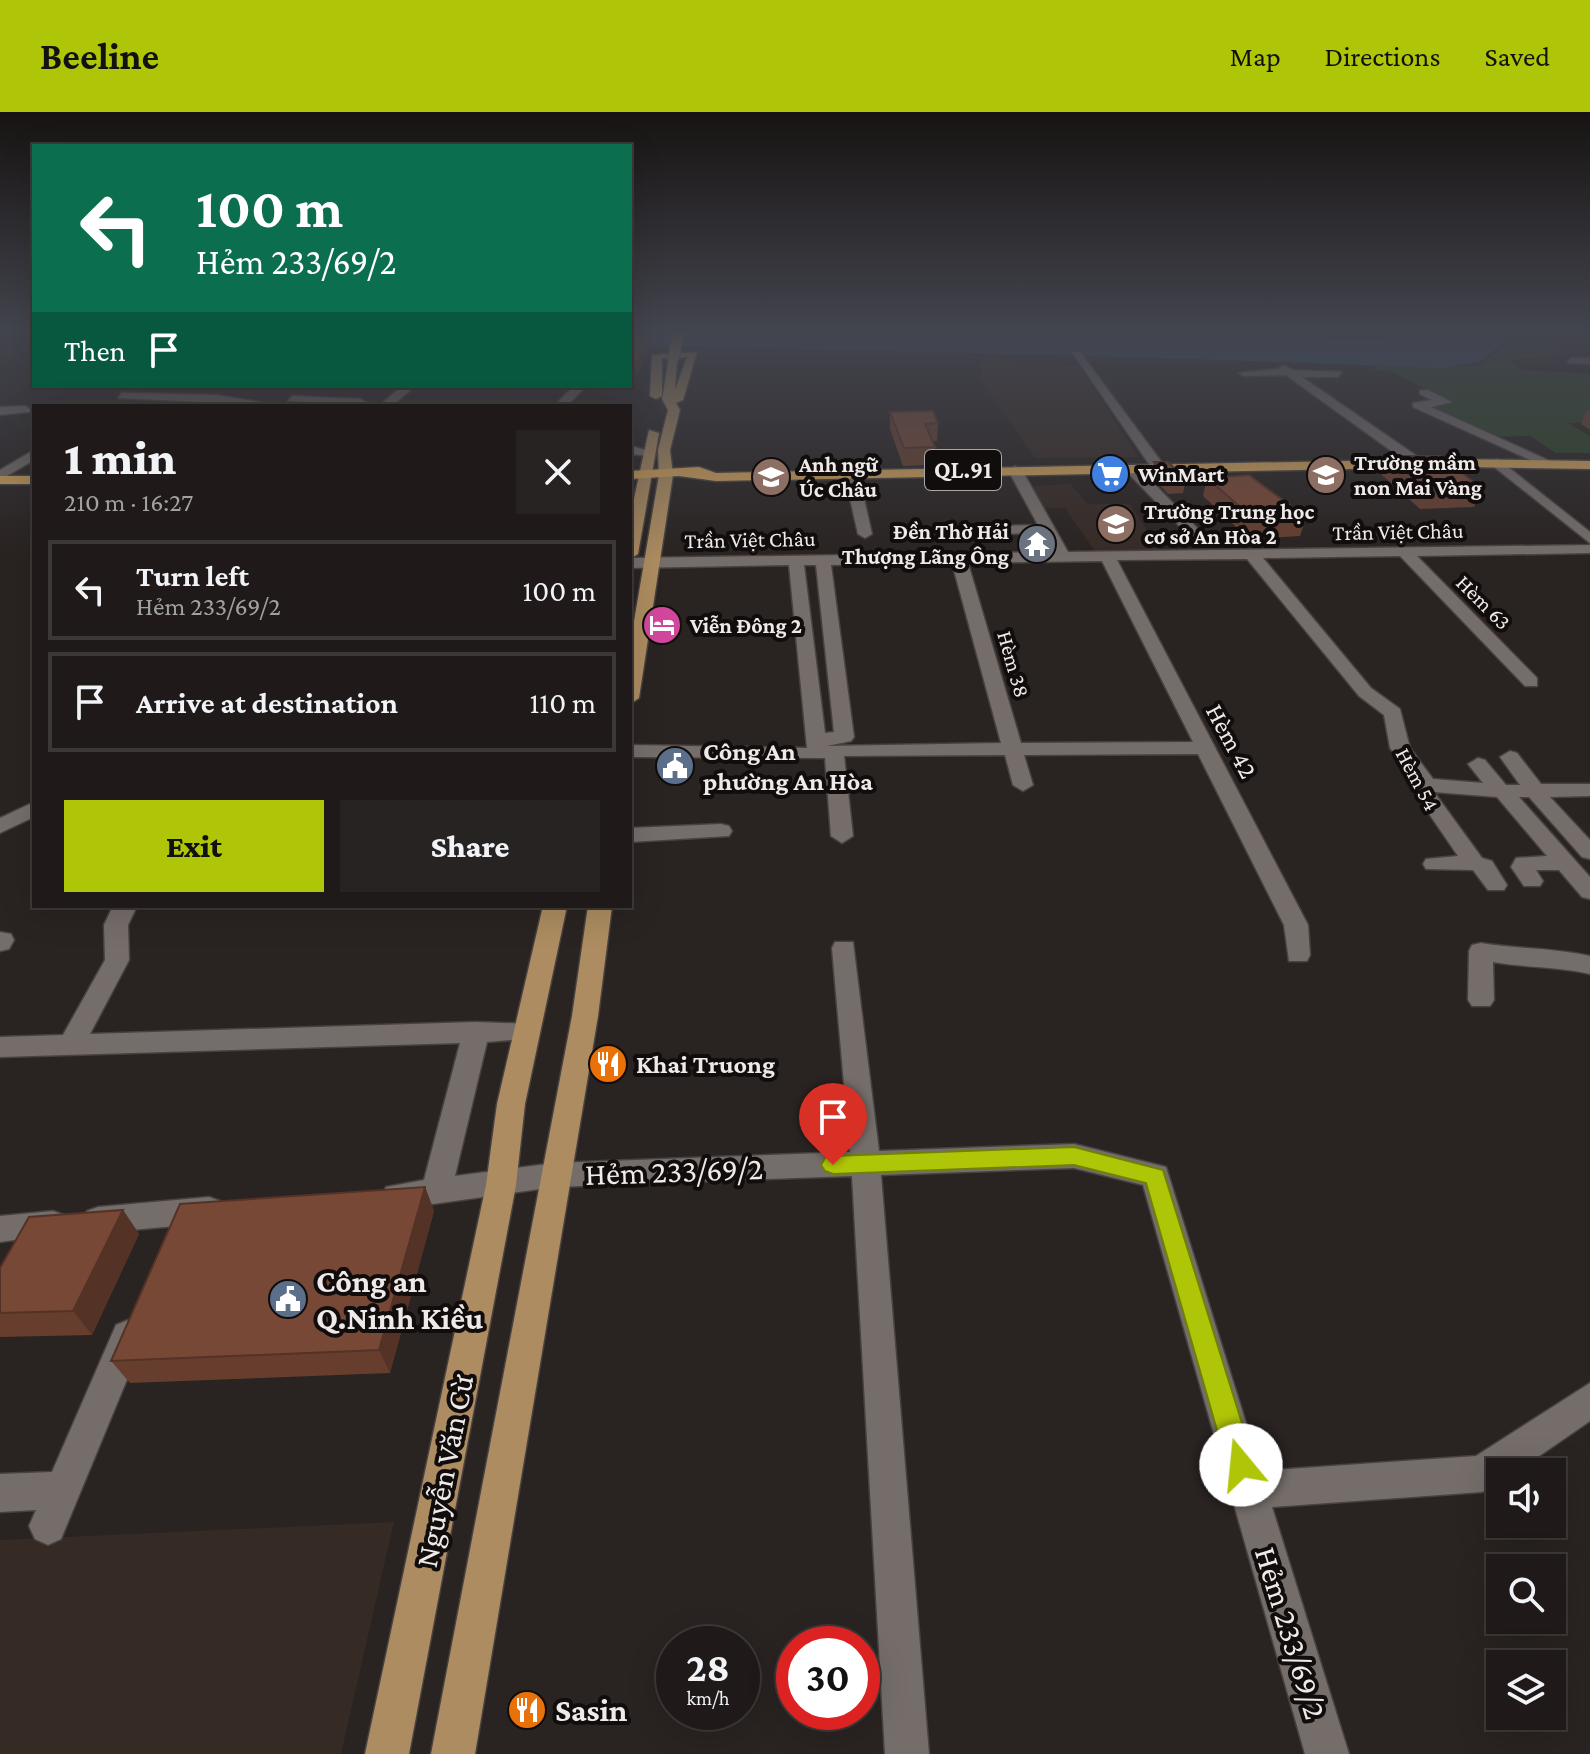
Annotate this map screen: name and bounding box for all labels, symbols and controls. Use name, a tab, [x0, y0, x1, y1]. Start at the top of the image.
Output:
text: Beeline	[40, 35, 159, 77]
text: Map	[1230, 41, 1281, 72]
text: Directions	[1325, 41, 1440, 72]
text: Saved	[1484, 41, 1550, 72]
icon: left	[64, 176, 168, 280]
text: 100 m	[196, 177, 343, 239]
text: Hẻm 233/69/2	[196, 242, 396, 282]
icon: arrive	[142, 328, 186, 372]
text: Then	[64, 334, 126, 367]
button: close	[516, 430, 600, 514]
text: 1 min	[64, 431, 176, 484]
road number: QL.91	[925, 450, 1001, 490]
place label: Trường mầm non Mai Vàng	[1354, 450, 1482, 500]
place label: Anh ngữ Úc Châu	[798, 452, 878, 502]
supermarket icon: WinMart	[1089, 453, 1131, 495]
school or university icon: Trường mầm non Mai Vàng	[1305, 454, 1347, 496]
school or university icon: Anh ngữ Úc Châu	[750, 456, 792, 498]
place label: WinMart	[1137, 462, 1225, 487]
text: 210 m · 16:27	[64, 488, 193, 517]
place label: Trường Trung học cơ sở An Hòa 2	[1144, 499, 1314, 549]
school or university icon: Trường Trung học cơ sở An Hòa 2	[1095, 503, 1137, 545]
street label: Trần Việt Châu	[1332, 518, 1464, 545]
place label: Đền Thờ Hải Thượng Lãng Ông	[842, 519, 1010, 569]
temple icon: Đền Thờ Hải Thượng Lãng Ông	[1016, 523, 1058, 565]
street label: Trần Việt Châu	[684, 526, 816, 553]
text: Turn left	[136, 559, 249, 592]
icon: left	[68, 568, 112, 612]
street label: Hèm 63	[1451, 570, 1516, 635]
text: 100 m	[522, 574, 596, 607]
text: Hẻm 233/69/2	[136, 592, 281, 621]
hotel icon: Viễn Đông 2	[641, 604, 683, 646]
place label: Viễn Đông 2	[689, 613, 802, 638]
street label: Hèm 38	[992, 628, 1035, 700]
icon: arrive	[68, 680, 112, 724]
text: Arrive at destination	[136, 686, 398, 719]
text: 110 m	[529, 686, 596, 719]
street label: Hèm 42	[1200, 699, 1263, 783]
place label: Công An phường An Hòa	[703, 737, 873, 796]
street label: Hèm 54	[1391, 744, 1444, 815]
public building icon: Công An phường An Hòa	[654, 745, 696, 787]
button: Exit	[64, 800, 324, 892]
button: Share	[340, 800, 600, 892]
restaurant icon: Khai Truong	[587, 1043, 629, 1085]
place label: Khai Truong	[636, 1050, 775, 1079]
pin	[799, 1083, 867, 1165]
icon: arrive	[811, 1095, 855, 1139]
street label: Hẻm 233/69/2	[584, 1150, 764, 1192]
place label: Công an Q.Ninh Kiều	[316, 1263, 483, 1336]
public building icon: Công an Q.Ninh Kiều	[267, 1278, 309, 1320]
street label: Nguyễn Văn Cừ	[408, 1371, 481, 1570]
position arrow	[1199, 1423, 1283, 1507]
map controls	[1486, 1458, 1566, 1730]
button: sound	[1486, 1458, 1566, 1538]
street label: Hẻm 233/69/2	[1248, 1543, 1334, 1723]
button: search	[1486, 1554, 1566, 1634]
speed limit sign: 30	[776, 1626, 880, 1730]
text: 28	[686, 1645, 730, 1690]
button: layers	[1486, 1650, 1566, 1730]
text: km/h	[686, 1687, 730, 1709]
restaurant icon: Sasin	[506, 1689, 548, 1731]
place label: Sasin	[555, 1692, 627, 1728]

